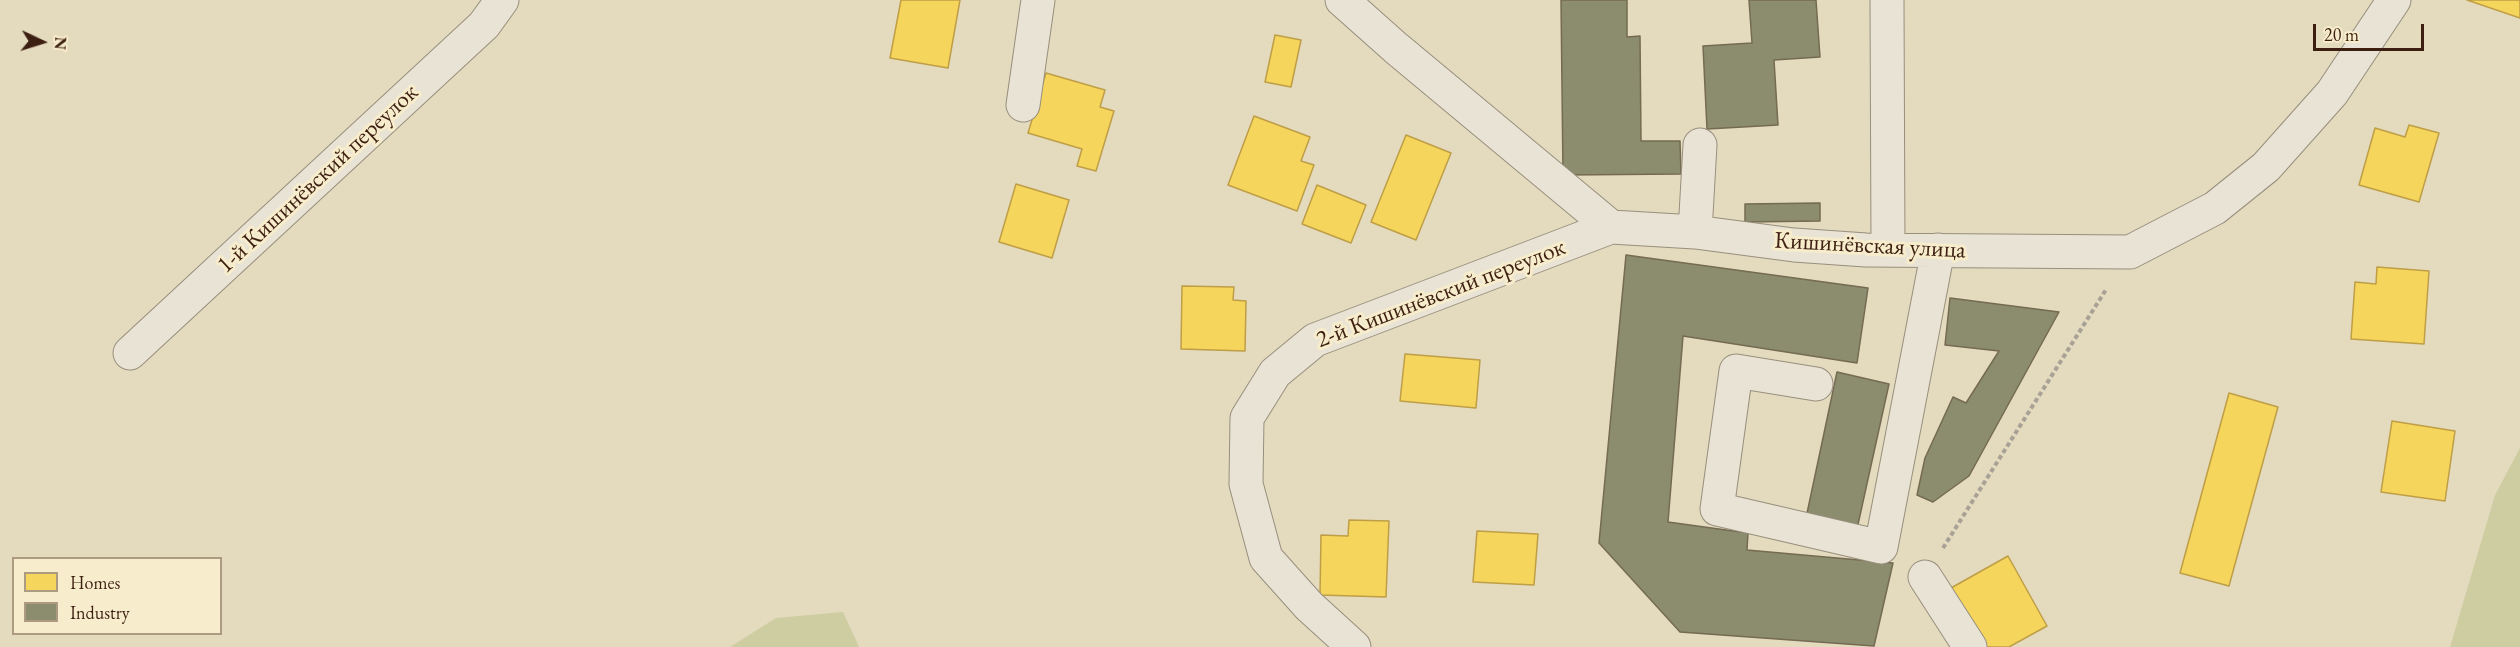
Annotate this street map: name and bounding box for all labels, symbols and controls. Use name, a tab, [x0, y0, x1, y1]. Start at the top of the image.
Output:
north arrow	[12, 12, 72, 72]
scale bar	[2316, 12, 2427, 50]
text: 20 m	[2324, 23, 2359, 46]
text: N	[50, 36, 71, 50]
street label: 1-й Кишинёвский переулок	[211, 78, 425, 280]
street label: Кишинёвская улица	[1774, 227, 1966, 265]
street label: 2-й Кишинёвский переулок	[1312, 233, 1570, 355]
legend	[12, 557, 222, 635]
text: Homes	[70, 571, 120, 594]
text: Industry	[70, 601, 130, 624]

